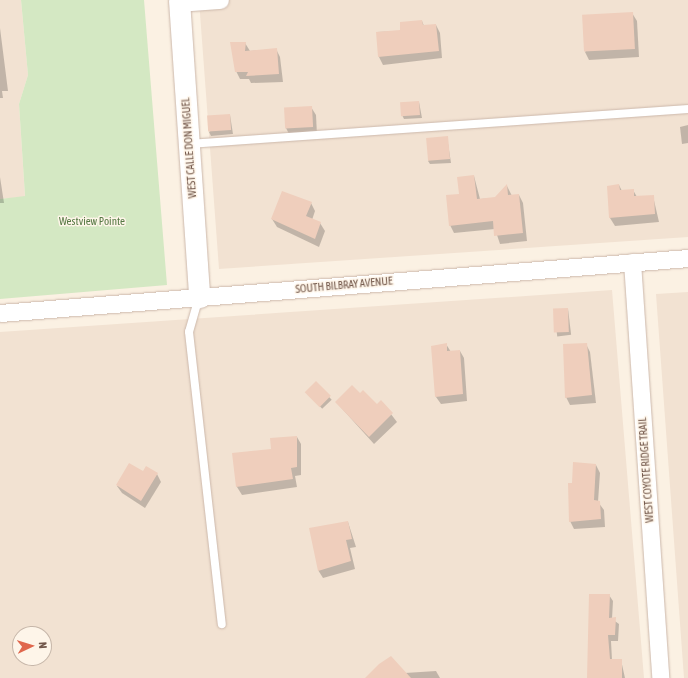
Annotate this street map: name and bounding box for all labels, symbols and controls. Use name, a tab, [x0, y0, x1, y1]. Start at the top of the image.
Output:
street label: WEST CALLE DON MIGUEL	[179, 97, 199, 199]
park label: Westview Pointe	[59, 214, 125, 228]
street label: SOUTH BILBRAY AVENUE	[295, 274, 393, 296]
street label: WEST COYOTE RIDGE TRAIL	[636, 417, 656, 523]
north arrow	[12, 626, 52, 666]
text: N	[37, 642, 49, 649]

